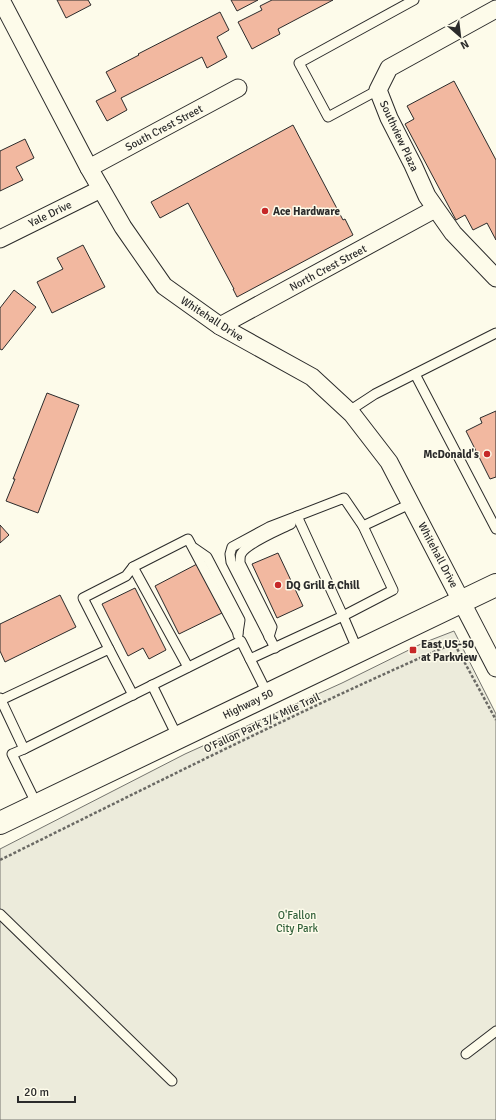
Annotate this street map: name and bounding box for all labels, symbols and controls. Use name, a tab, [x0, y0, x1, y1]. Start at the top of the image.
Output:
north arrow	[440, 16, 480, 56]
text: N	[458, 37, 471, 52]
street label: Southview Plaza	[377, 99, 421, 174]
street label: South Crest Street	[123, 102, 205, 154]
street label: Yale Drive	[26, 198, 74, 230]
place label: Ace Hardware	[273, 205, 340, 218]
marker: Ace Hardware	[260, 206, 270, 216]
street label: North Crest Street	[287, 242, 369, 294]
street label: Whitehall Drive	[178, 294, 246, 344]
place label: McDonald's	[423, 448, 479, 461]
marker: McDonald's	[482, 449, 492, 459]
street label: Whitehall Drive	[415, 520, 461, 590]
place label: DQ Grill & Chill	[286, 579, 360, 592]
marker: DQ Grill & Chill	[273, 580, 283, 590]
place label: East US-50 at Parkview	[421, 638, 478, 664]
marker: East US-50 at Parkview	[408, 645, 418, 655]
street label: Highway 50	[221, 686, 276, 722]
street label: O'Fallon Park 3/4 Mile Trail	[202, 690, 322, 756]
park label: O'Fallon City Park	[276, 909, 319, 935]
scale bar	[18, 1078, 75, 1104]
text: 20 m	[24, 1085, 49, 1100]

